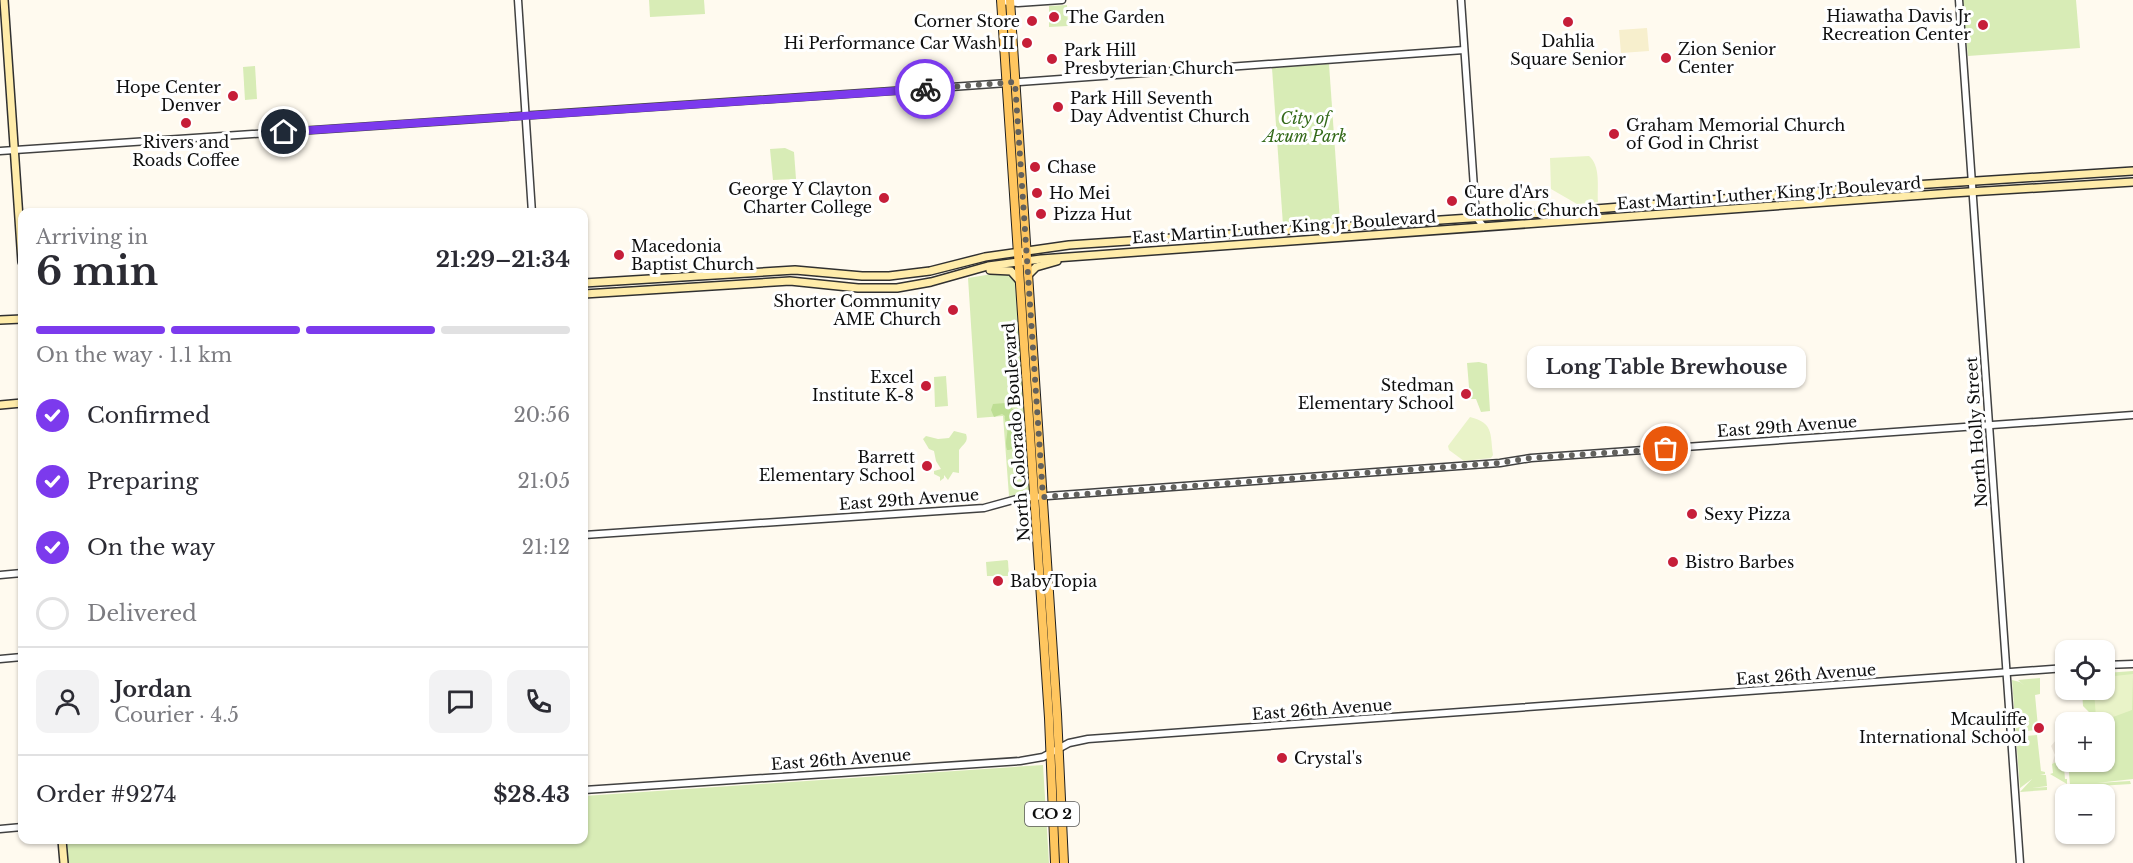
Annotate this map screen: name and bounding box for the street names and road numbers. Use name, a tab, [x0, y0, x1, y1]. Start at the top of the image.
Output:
street label: East Martin Luther King Jr Boulevard	[1616, 172, 1922, 214]
street label: East Martin Luther King Jr Boulevard	[1131, 206, 1437, 248]
street label: North Colorado Boulevard	[998, 322, 1034, 542]
street label: North Holly Street	[1961, 356, 1991, 508]
street label: East 29th Avenue	[1716, 411, 1858, 441]
street label: East 29th Avenue	[838, 484, 980, 514]
street label: East 26th Avenue	[1735, 659, 1877, 689]
street label: East 26th Avenue	[1251, 694, 1393, 724]
street label: East 26th Avenue	[770, 744, 912, 774]
road number: CO 2	[1025, 802, 1079, 826]

